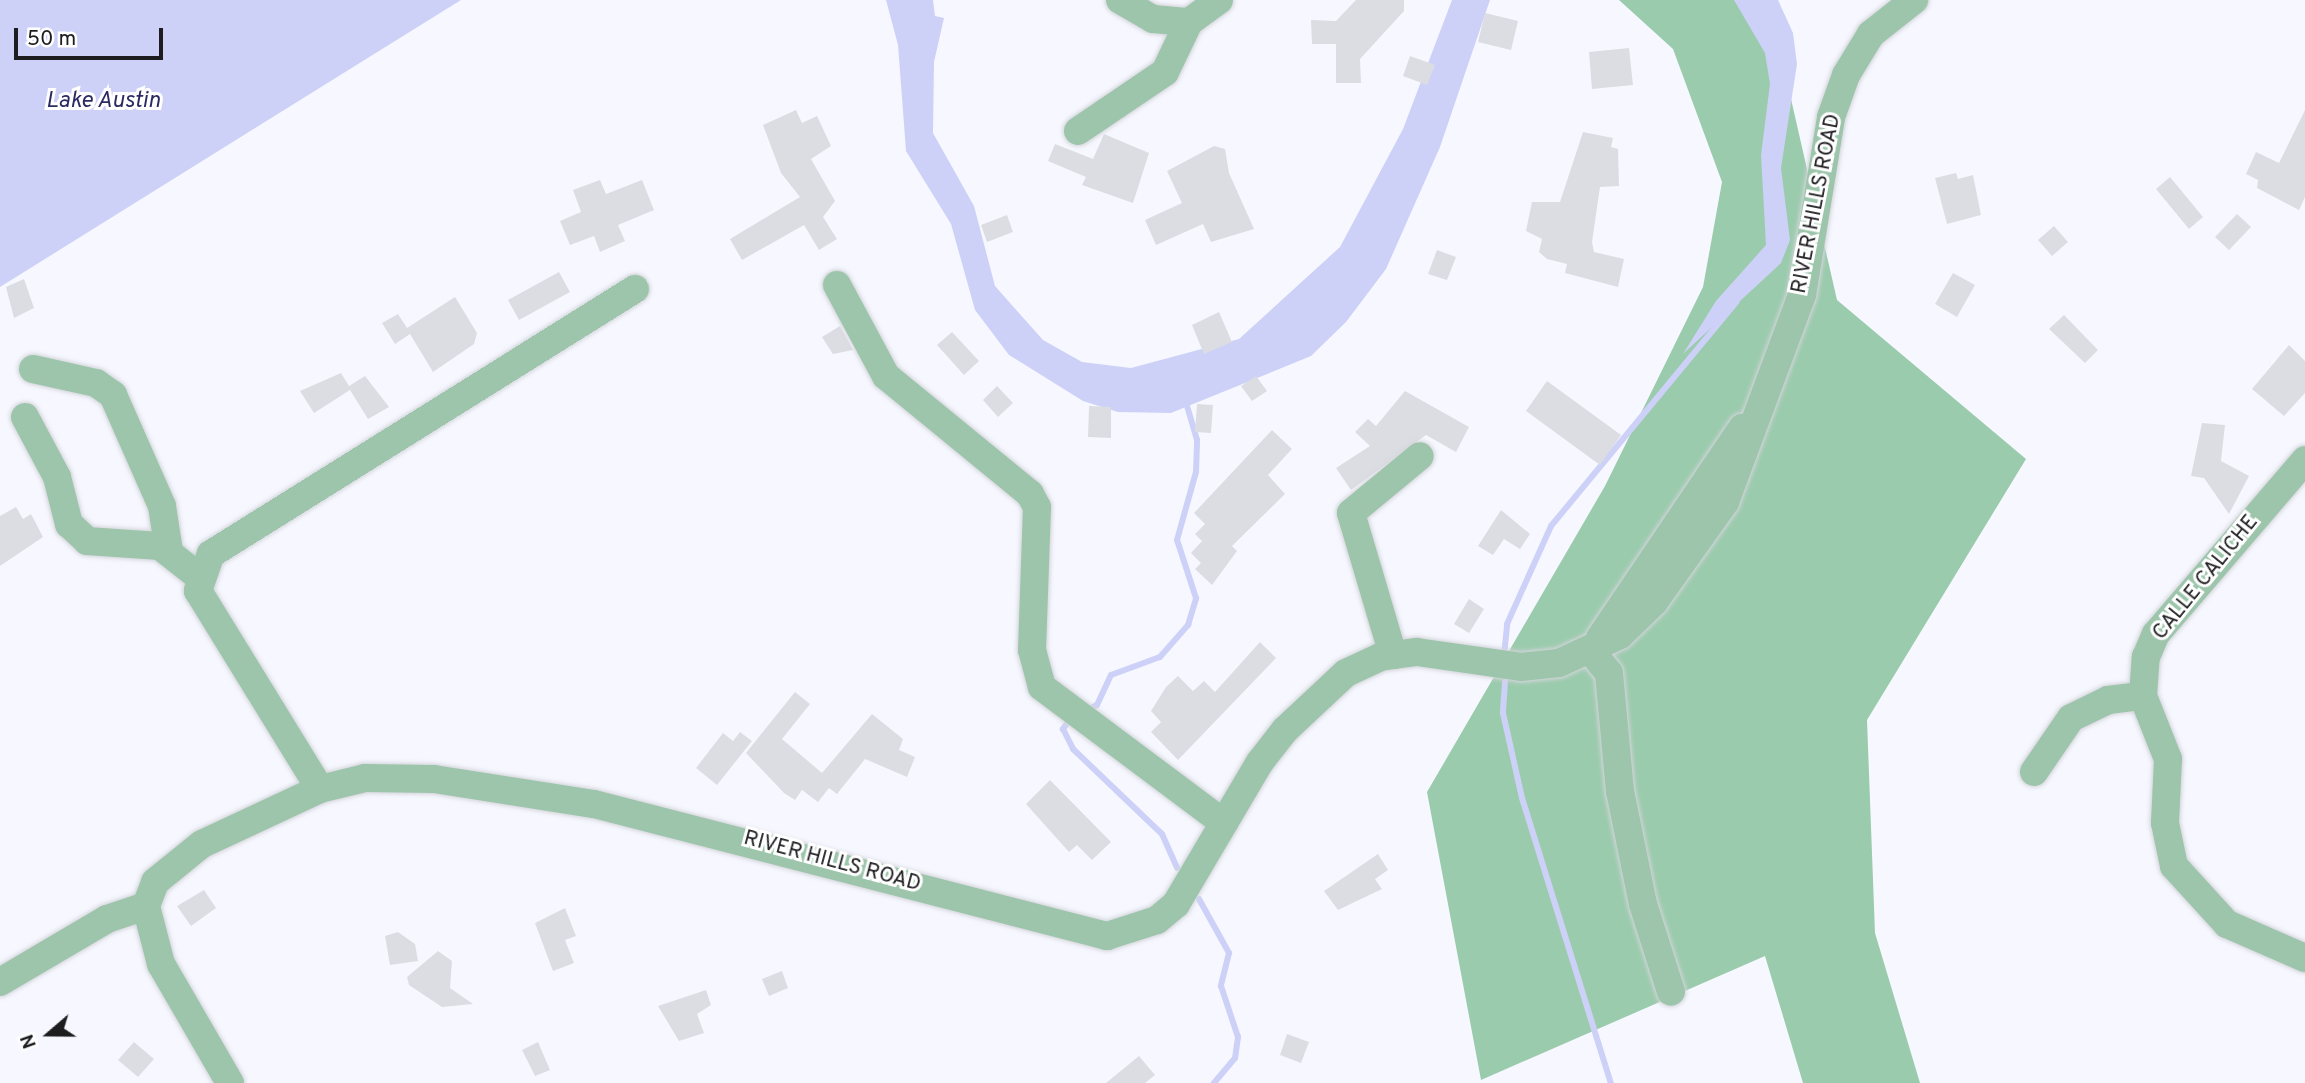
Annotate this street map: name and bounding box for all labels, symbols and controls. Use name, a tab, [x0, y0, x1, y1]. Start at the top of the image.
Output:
scale bar	[18, 14, 166, 58]
text: 50 m	[27, 26, 76, 53]
water label: Lake Austin	[45, 88, 161, 116]
street label: RIVER HILLS ROAD	[1787, 112, 1847, 296]
street label: CALLE CALICHE	[2148, 511, 2264, 645]
street label: RIVER HILLS ROAD	[741, 826, 923, 898]
north arrow	[14, 999, 84, 1069]
text: N	[16, 1031, 43, 1052]

